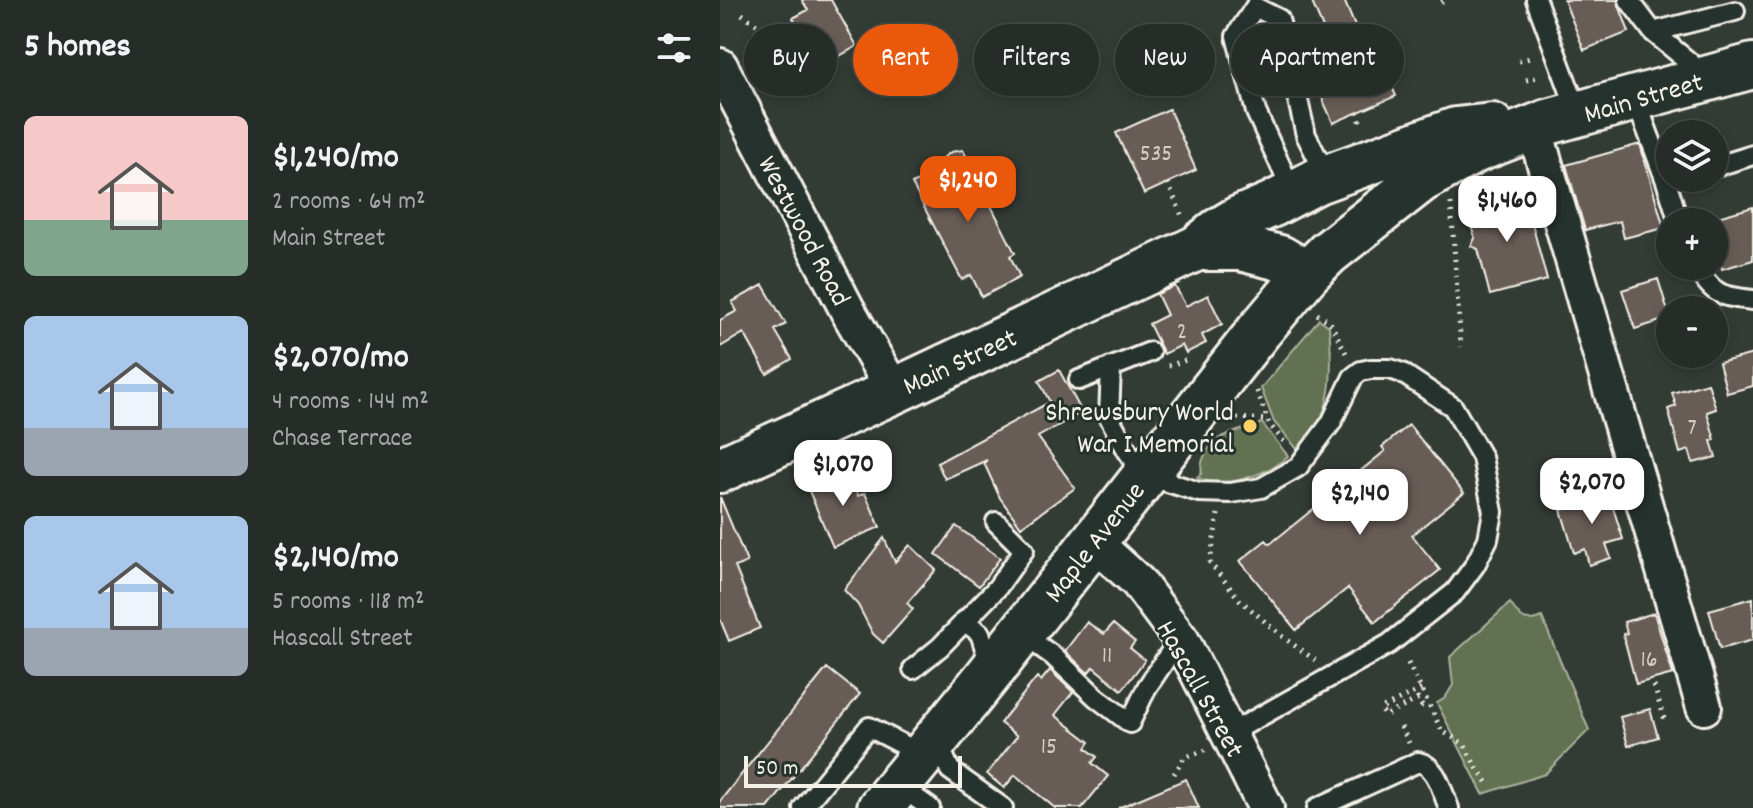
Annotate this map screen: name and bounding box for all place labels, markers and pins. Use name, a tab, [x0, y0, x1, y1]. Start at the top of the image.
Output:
pin: $1,240	[903, 156, 1033, 224]
pin: $1,460	[1442, 176, 1572, 244]
place label: Shrewsbury World War I Memorial	[1045, 395, 1234, 467]
marker: Shrewsbury World War I Memorial	[1241, 417, 1259, 435]
pin: $1,070	[778, 440, 908, 508]
pin: $2,070	[1527, 458, 1657, 526]
pin: $2,140	[1295, 469, 1425, 537]

